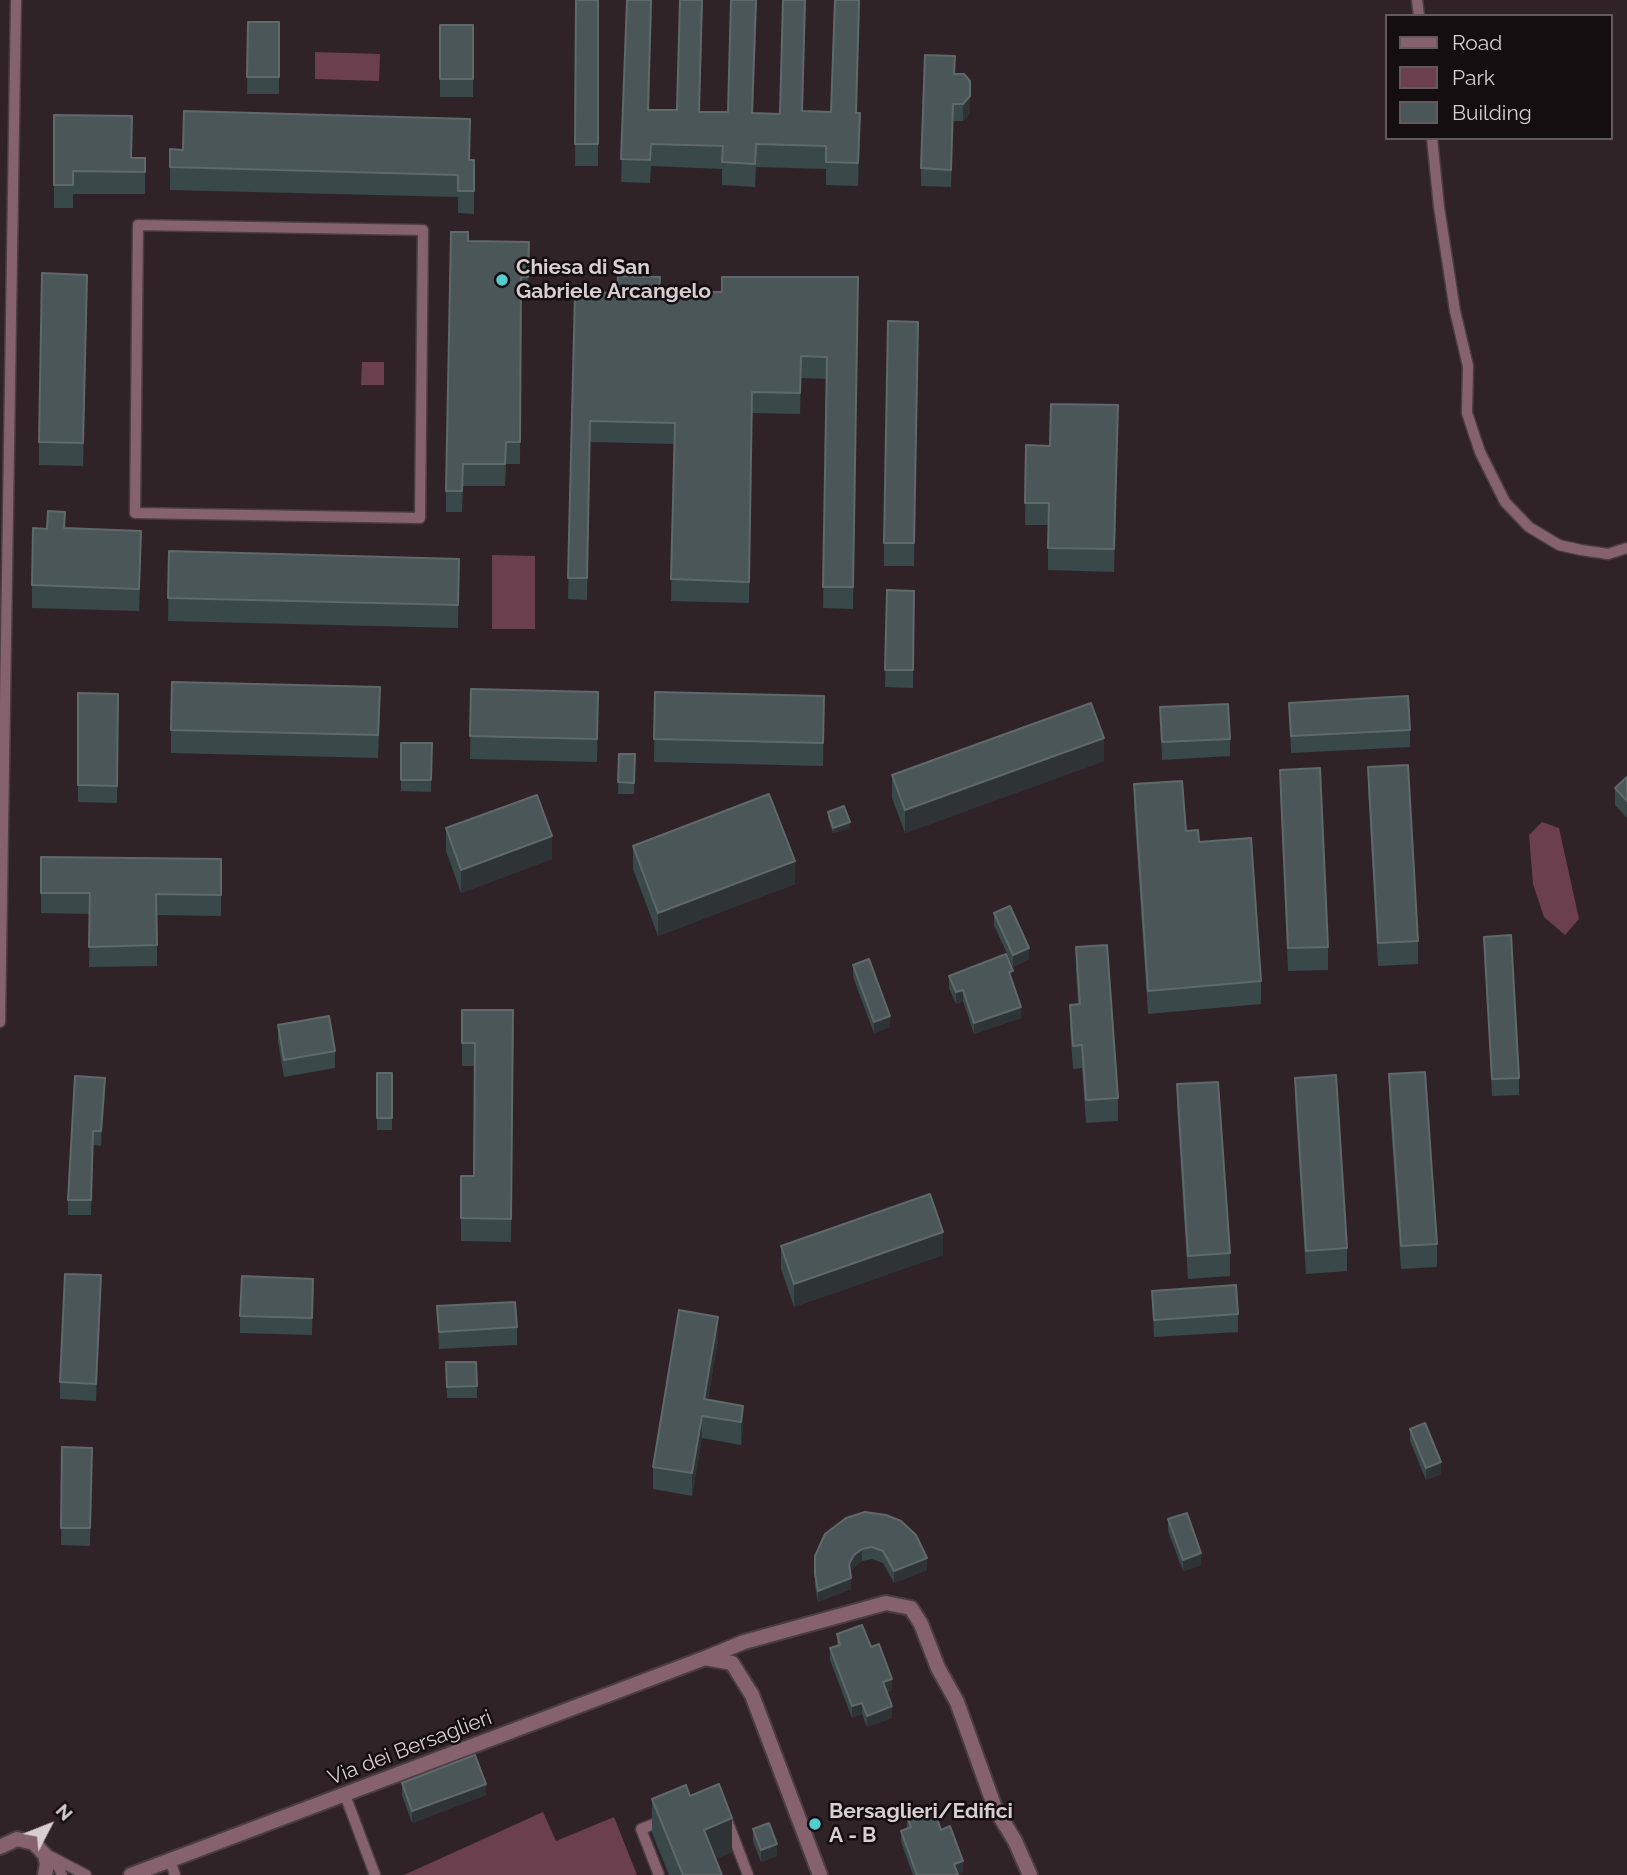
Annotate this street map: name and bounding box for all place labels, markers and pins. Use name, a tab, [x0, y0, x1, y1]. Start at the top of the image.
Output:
place label: Chiesa di San Gabriele Arcangelo	[516, 255, 711, 305]
marker: Chiesa di San Gabriele Arcangelo	[494, 272, 510, 288]
place label: Bersaglieri/Edifici A - B	[829, 1799, 1013, 1849]
marker: Bersaglieri/Edifici A - B	[807, 1816, 823, 1832]

